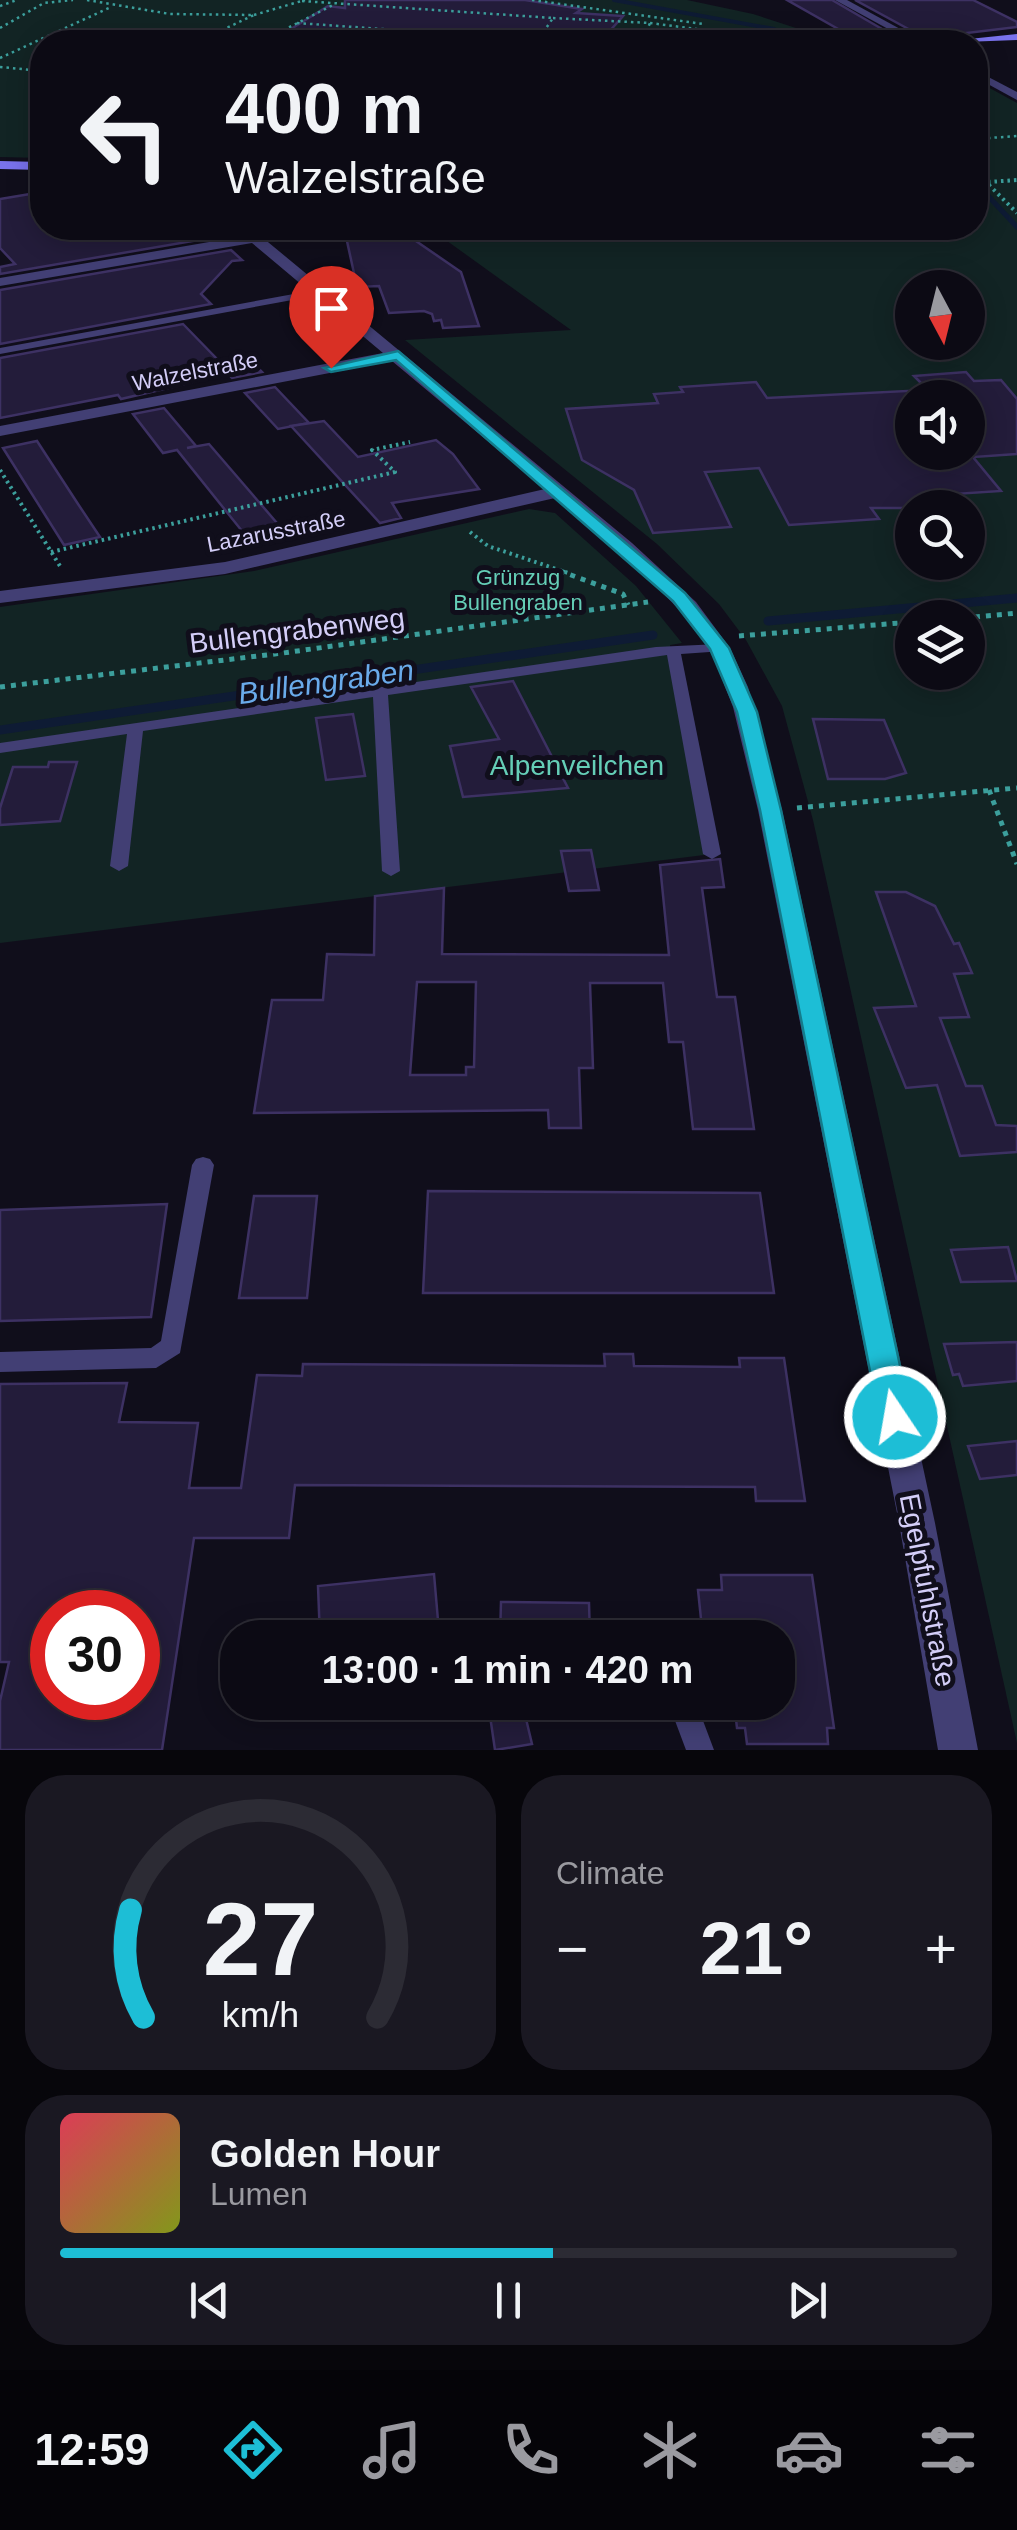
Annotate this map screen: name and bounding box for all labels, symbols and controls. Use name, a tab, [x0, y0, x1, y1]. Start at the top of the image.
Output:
icon: left	[60, 70, 190, 200]
text: 400 m	[225, 70, 423, 148]
text: Walzelstraße	[225, 152, 486, 203]
pin	[289, 266, 374, 369]
north arrow	[895, 270, 985, 360]
map controls	[895, 270, 985, 690]
icon: arrive	[304, 281, 359, 336]
street label: Walzelstraße	[130, 347, 260, 396]
button: sound	[895, 380, 985, 470]
button: search	[895, 490, 985, 580]
street label: Lazarusstraße	[205, 506, 348, 557]
park label: Grünzug Bullengraben	[453, 565, 583, 615]
button: layers	[895, 600, 985, 690]
street label: Bullengrabenweg	[188, 602, 406, 659]
water label: Bullengraben	[236, 653, 416, 710]
park label: Alpenveilchen	[490, 750, 664, 781]
position arrow	[843, 1365, 947, 1469]
street label: Egelpfuhlstraße	[894, 1491, 961, 1689]
speed limit sign: 30	[30, 1590, 160, 1720]
text: 13:00 · 1 min · 420 m	[322, 1649, 693, 1691]
text: Climate	[556, 1855, 664, 1891]
text: 27	[203, 1881, 318, 1997]
text: 21°	[700, 1906, 813, 1990]
text: −	[556, 1918, 588, 1980]
text: +	[925, 1918, 957, 1980]
text: km/h	[222, 1995, 299, 2035]
text: Golden Hour	[210, 2133, 440, 2175]
text: Lumen	[210, 2176, 308, 2212]
icon: previous	[182, 2273, 237, 2328]
icon: pause	[481, 2273, 536, 2328]
icon: next	[780, 2273, 835, 2328]
icon: directions	[218, 2415, 288, 2485]
icon: music	[357, 2415, 427, 2485]
icon: phone	[496, 2415, 566, 2485]
icon: climate	[635, 2415, 705, 2485]
icon: car	[774, 2415, 844, 2485]
icon: filters	[913, 2415, 983, 2485]
text: 12:59	[34, 2424, 150, 2475]

